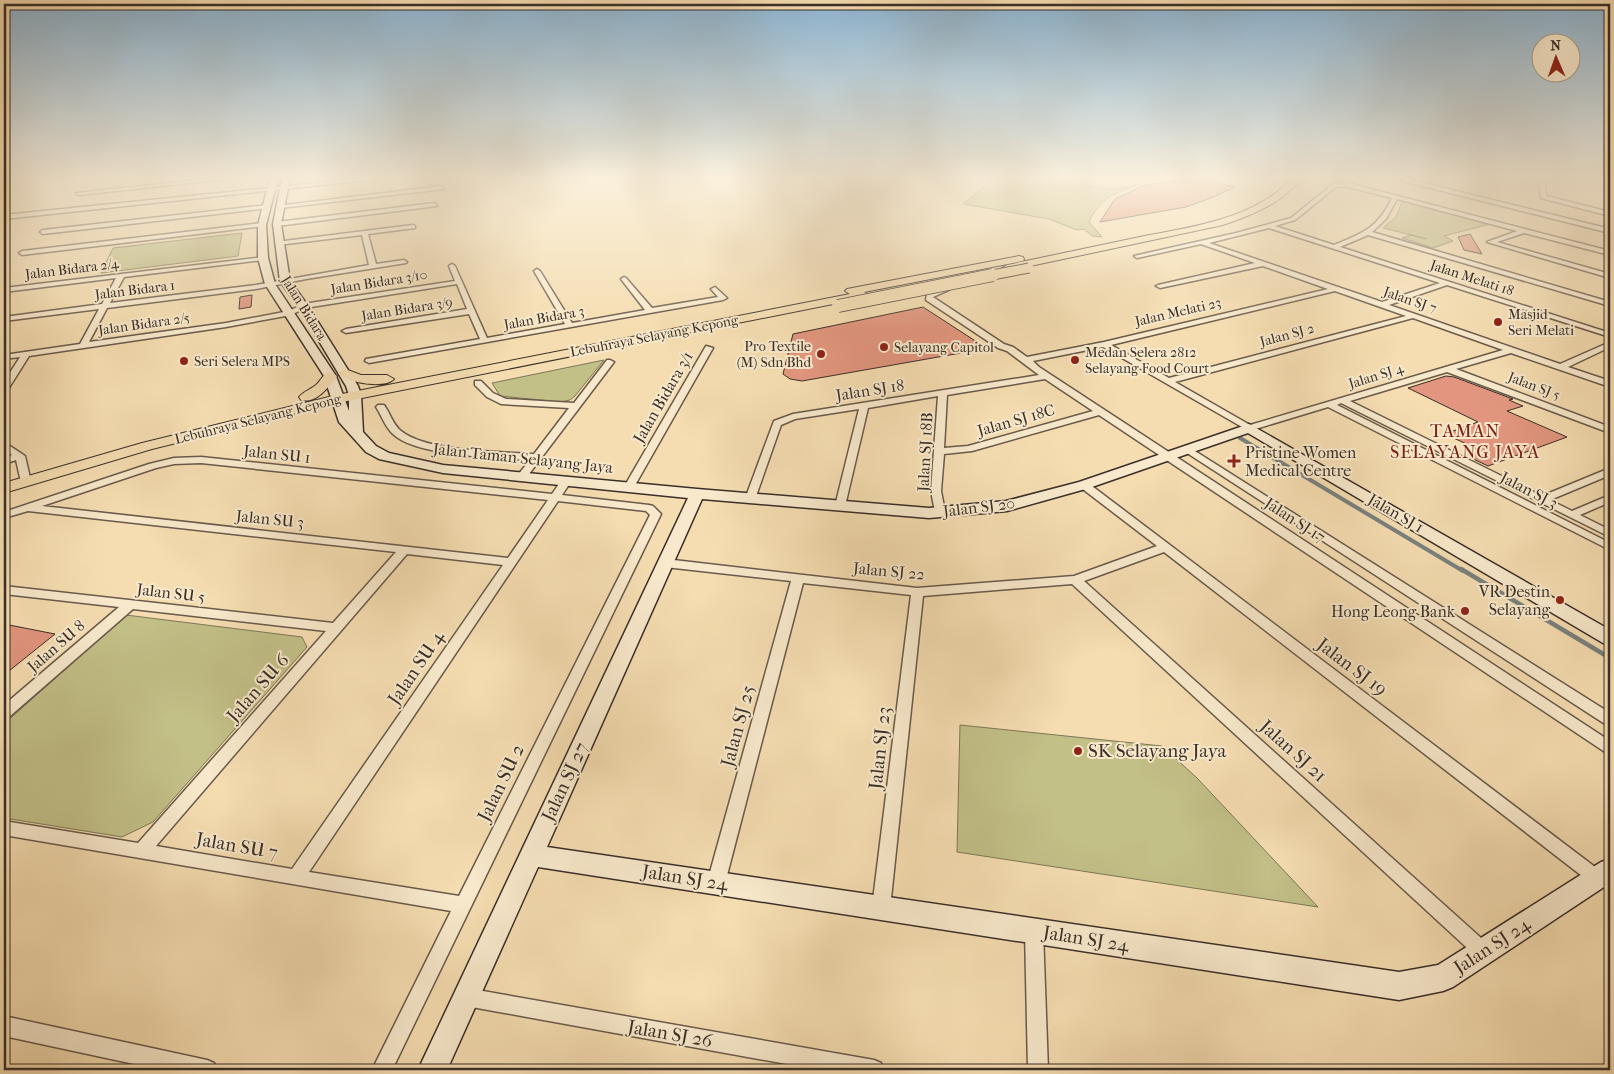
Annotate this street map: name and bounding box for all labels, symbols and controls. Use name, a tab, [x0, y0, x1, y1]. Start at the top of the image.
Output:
north arrow	[1532, 32, 1582, 82]
text: N	[1550, 37, 1562, 54]
street label: Jalan Bidara 2/4	[23, 255, 120, 283]
street label: Jalan Melati 18	[1427, 256, 1516, 300]
street label: Jalan Bidara 3/10	[329, 266, 428, 298]
street label: Jalan Bidara	[277, 272, 331, 344]
street label: Jalan Bidara 1	[93, 277, 176, 303]
street label: Jalan SJ 7	[1380, 283, 1439, 317]
street label: Jalan Bidara 3/9	[359, 293, 454, 325]
street label: Jalan Melati 23	[1132, 294, 1223, 330]
street label: Jalan Bidara 3	[501, 303, 586, 334]
place label: Masjid Seri Melati	[1508, 306, 1574, 339]
street label: Jalan Bidara 2/5	[96, 309, 191, 339]
street label: Lebuhraya Selayang Kepong	[568, 311, 740, 361]
marker: Masjid Seri Melati	[1492, 316, 1504, 328]
street label: Jalan SJ 2	[1257, 320, 1316, 351]
place label: Pro Textile (M) Sdn Bhd	[737, 338, 811, 371]
place label: Selayang Capitol	[894, 339, 994, 356]
marker: Selayang Capitol	[878, 341, 890, 353]
place label: Medan Selera 2812 Selayang Food Court	[1085, 344, 1209, 377]
street label: Jalan Bidara 3/1	[628, 348, 697, 448]
marker: Pro Textile (M) Sdn Bhd	[815, 348, 827, 360]
place label: Seri Selera MPS	[194, 353, 290, 370]
marker: Medan Selera 2812 Selayang Food Court	[1069, 354, 1081, 366]
marker: Seri Selera MPS	[178, 355, 190, 367]
street label: Jalan SJ 4	[1345, 359, 1406, 393]
street label: Jalan SJ 5	[1505, 368, 1562, 404]
street label: Jalan SJ 18	[832, 375, 906, 405]
street label: Lebuhraya Selayang Kepong	[173, 390, 344, 448]
street label: Jalan SJ 18C	[973, 400, 1057, 441]
street label: Jalan SJ 18B	[913, 412, 937, 494]
district label: TAMAN SELAYANG JAYA	[1390, 421, 1540, 463]
street label: Jalan Taman Selayang Jaya	[430, 439, 615, 477]
street label: Jalan SU 1	[240, 441, 312, 467]
place label: Pristine Women Medical Centre	[1245, 443, 1357, 480]
marker: Pristine Women Medical Centre	[1227, 454, 1241, 468]
street label: Jalan SJ 3	[1495, 467, 1561, 512]
street label: Jalan SJ 1	[1363, 489, 1427, 536]
street label: Jalan SJ 17	[1259, 492, 1329, 547]
street label: Jalan SJ 20	[940, 493, 1016, 521]
street label: Jalan SU 3	[233, 506, 305, 532]
street label: Jalan SJ 22	[850, 558, 926, 584]
street label: Jalan SU 5	[134, 579, 206, 607]
place label: VR Destin Selayang	[1478, 582, 1551, 619]
marker: VR Destin Selayang	[1554, 594, 1566, 606]
place label: Hong Leong Bank	[1331, 602, 1456, 621]
marker: Hong Leong Bank	[1459, 605, 1471, 617]
street label: Jalan SU 8	[22, 616, 89, 677]
street label: Jalan SU 4	[382, 626, 449, 711]
street label: Jalan SJ 19	[1311, 632, 1392, 701]
street label: Jalan SU 6	[221, 649, 294, 728]
street label: Jalan SJ 25	[716, 683, 759, 771]
street label: Jalan SJ 23	[865, 705, 895, 792]
street label: Jalan SJ 21	[1254, 714, 1331, 787]
street label: Jalan SJ 27	[536, 739, 593, 827]
place label: SK Selayang Jaya	[1088, 740, 1227, 762]
street label: Jalan SU 2	[472, 741, 529, 827]
marker: SK Selayang Jaya	[1072, 745, 1084, 757]
street label: Jalan SU 7	[192, 828, 280, 864]
street label: Jalan SJ 24	[639, 860, 730, 896]
street label: Jalan SJ 24	[1448, 913, 1535, 980]
street label: Jalan SJ 24	[1040, 921, 1131, 957]
street label: Jalan SJ 26	[624, 1015, 715, 1052]

